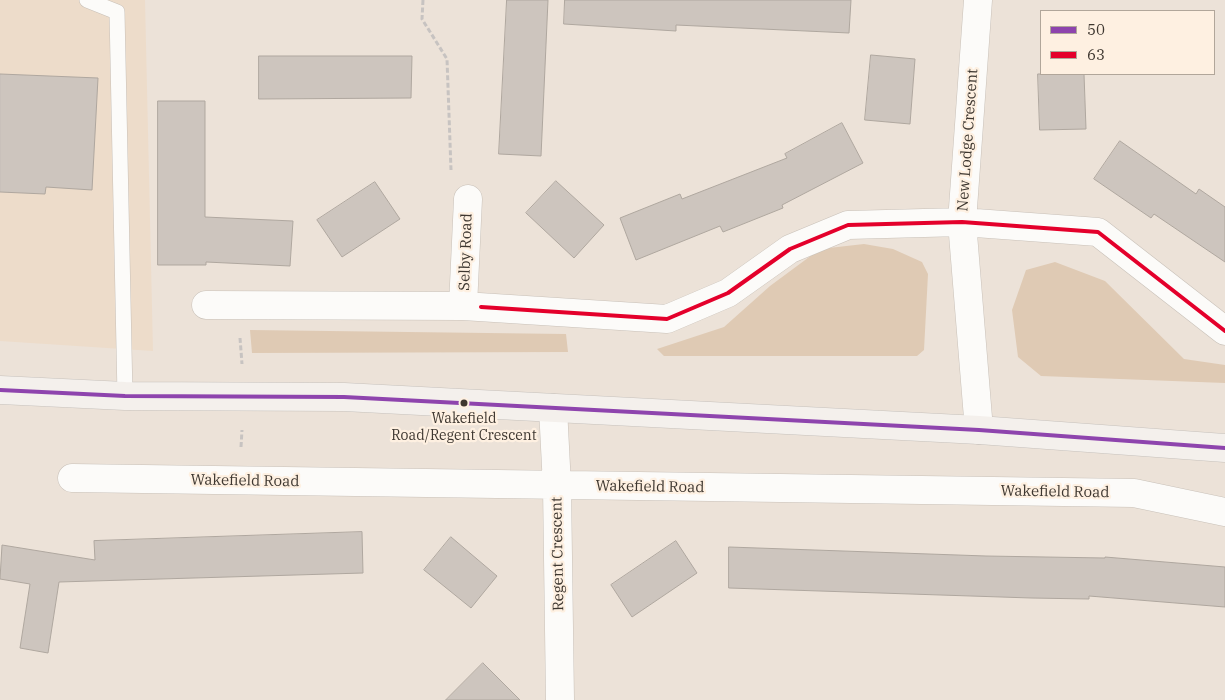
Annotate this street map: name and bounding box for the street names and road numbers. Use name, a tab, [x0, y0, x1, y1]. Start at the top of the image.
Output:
street label: New Lodge Crescent	[954, 68, 982, 212]
street label: Selby Road	[456, 213, 476, 291]
street label: Wakefield Road	[190, 471, 300, 491]
street label: Wakefield Road	[595, 477, 705, 497]
street label: Wakefield Road	[1000, 482, 1110, 502]
street label: Regent Crescent	[548, 497, 568, 611]

